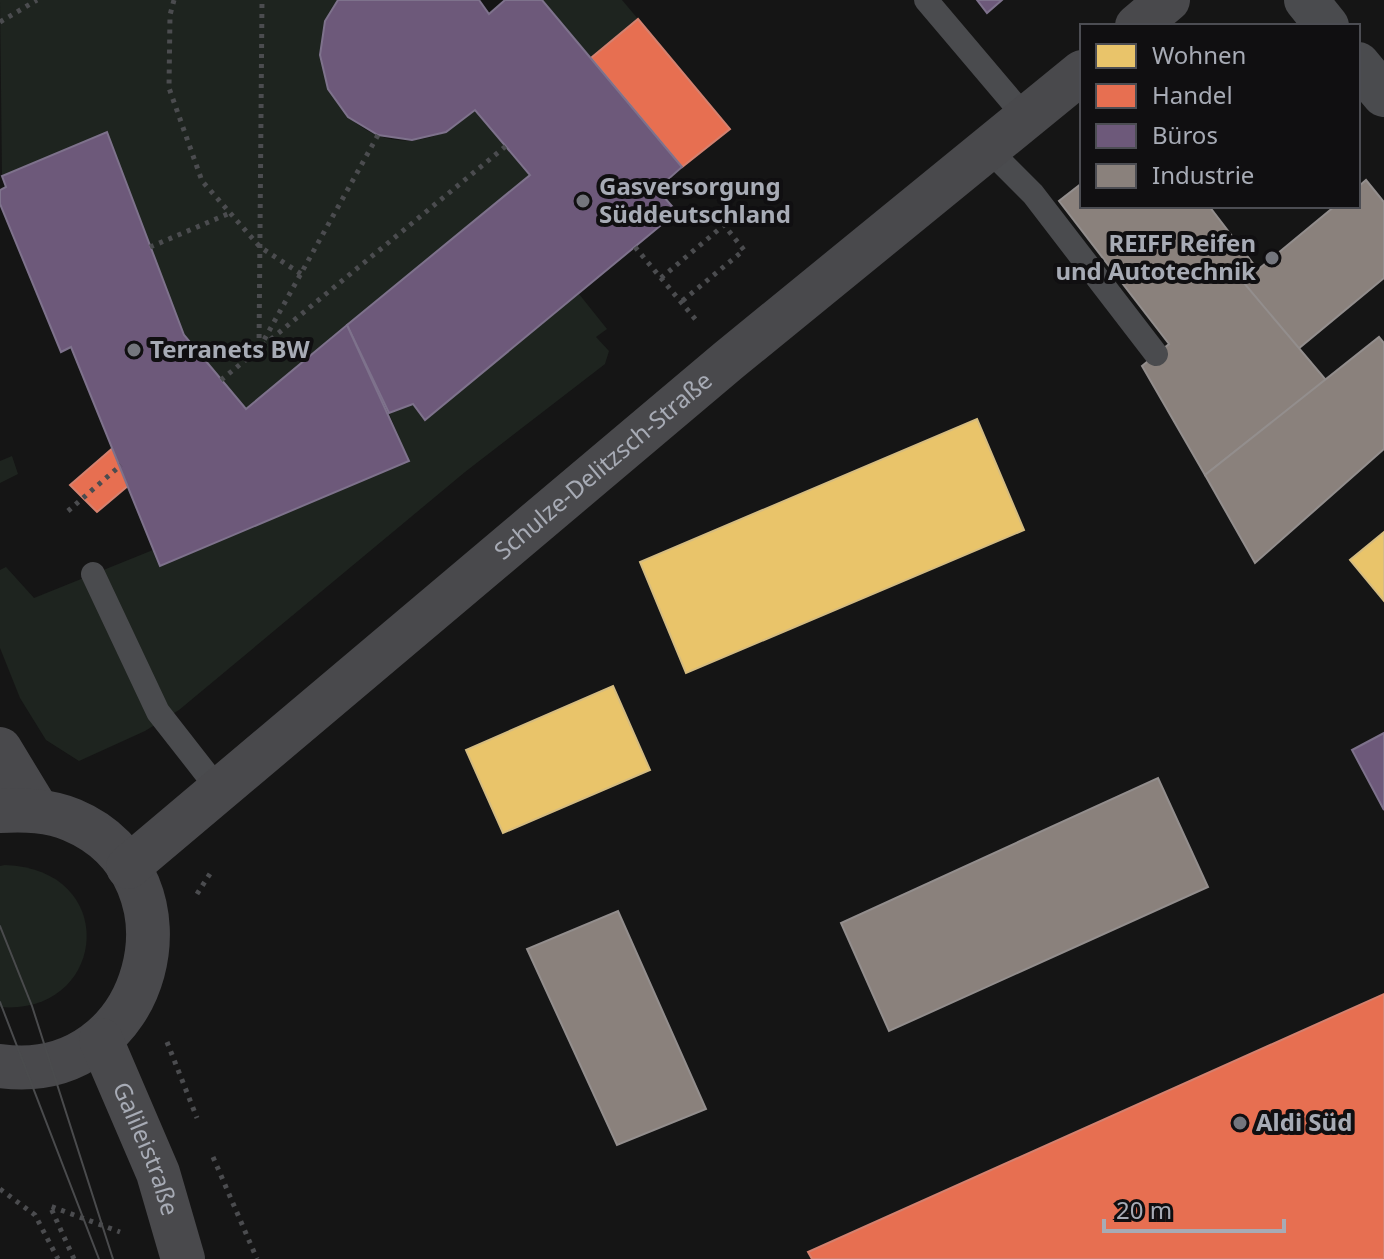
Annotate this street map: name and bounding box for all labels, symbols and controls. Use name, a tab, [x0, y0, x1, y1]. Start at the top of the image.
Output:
legend	[1080, 24, 1360, 208]
text: Wohnen	[1152, 38, 1246, 71]
text: Handel	[1152, 78, 1233, 111]
text: Büros	[1152, 118, 1218, 151]
text: Industrie	[1152, 158, 1254, 191]
place label: Gasversorgung Süddeutschland	[599, 169, 791, 230]
marker: Gasversorgung Süddeutschland	[574, 192, 592, 210]
place label: REIFF Reifen und Autotechnik	[1055, 226, 1256, 287]
marker: REIFF Reifen und Autotechnik	[1263, 249, 1281, 267]
place label: Terranets BW	[150, 332, 310, 365]
marker: Terranets BW	[125, 341, 143, 359]
street label: Schulze-Delitzsch-Straße	[486, 363, 718, 566]
street label: Galileistraße	[106, 1077, 188, 1219]
place label: Aldi Süd	[1256, 1105, 1352, 1138]
marker: Aldi Süd	[1231, 1114, 1249, 1132]
scale bar	[1104, 1183, 1284, 1233]
text: 20 m	[1116, 1193, 1172, 1226]

